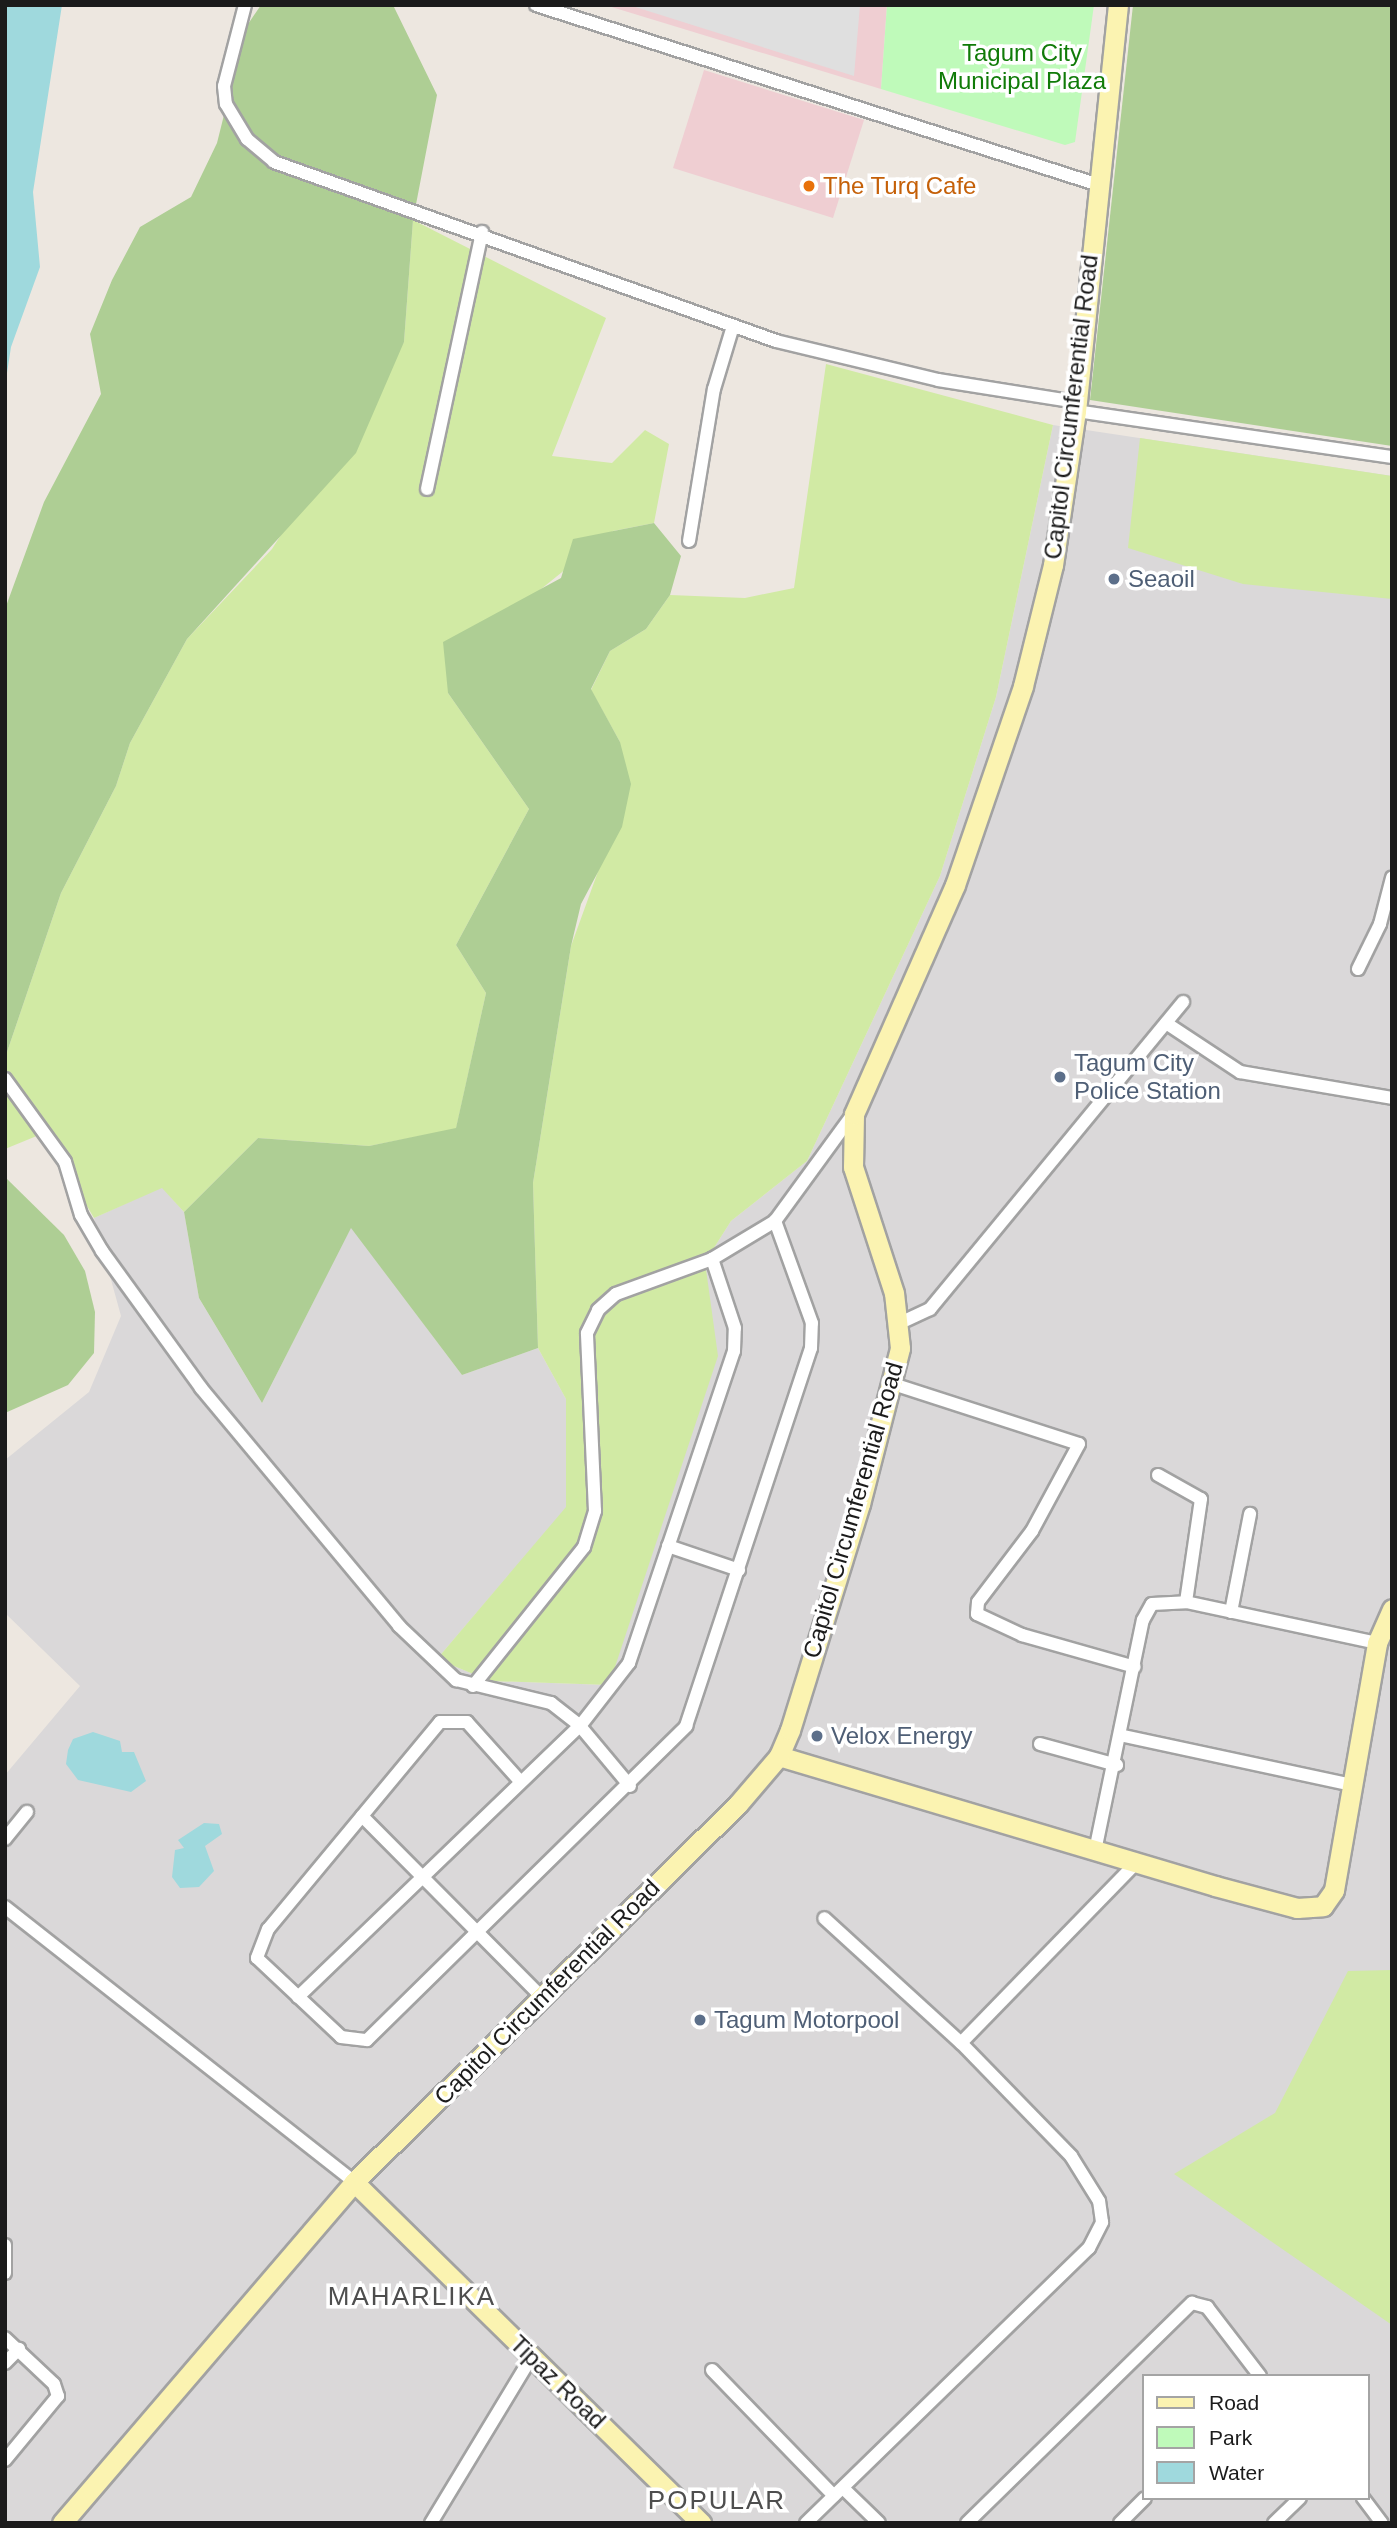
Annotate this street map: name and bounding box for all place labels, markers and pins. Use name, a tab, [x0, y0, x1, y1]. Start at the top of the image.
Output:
place label: The Turq Cafe	[823, 172, 977, 200]
marker: The Turq Cafe	[801, 178, 817, 194]
place label: Seaoil	[1128, 565, 1195, 593]
marker: Seaoil	[1106, 571, 1122, 587]
place label: Tagum City Police Station	[1074, 1049, 1221, 1105]
marker: Tagum City Police Station	[1052, 1069, 1068, 1085]
place label: Velox Energy	[831, 1722, 972, 1750]
marker: Velox Energy	[809, 1728, 825, 1744]
place label: Tagum Motorpool	[714, 2006, 899, 2034]
marker: Tagum Motorpool	[692, 2012, 708, 2028]

